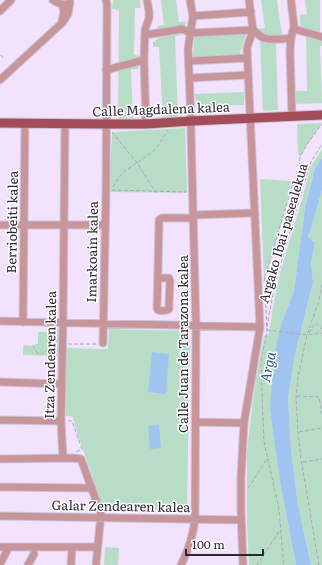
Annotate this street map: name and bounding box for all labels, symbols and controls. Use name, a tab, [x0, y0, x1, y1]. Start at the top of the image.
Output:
street label: Calle Magdalena kalea	[92, 97, 230, 120]
street label: Argako Ibai-pasealekua	[253, 161, 312, 305]
street label: Berriobeiti kalea	[1, 170, 22, 274]
street label: Imarkoain kalea	[81, 201, 102, 303]
street label: Calle Juan de Tarazona kalea	[173, 255, 192, 433]
street label: Itza Zendearen kalea	[39, 291, 60, 419]
water label: Arga	[254, 350, 280, 384]
street label: Galar Zendearen kalea	[52, 495, 190, 516]
scale bar	[186, 531, 263, 557]
text: 100 m	[192, 535, 225, 553]

